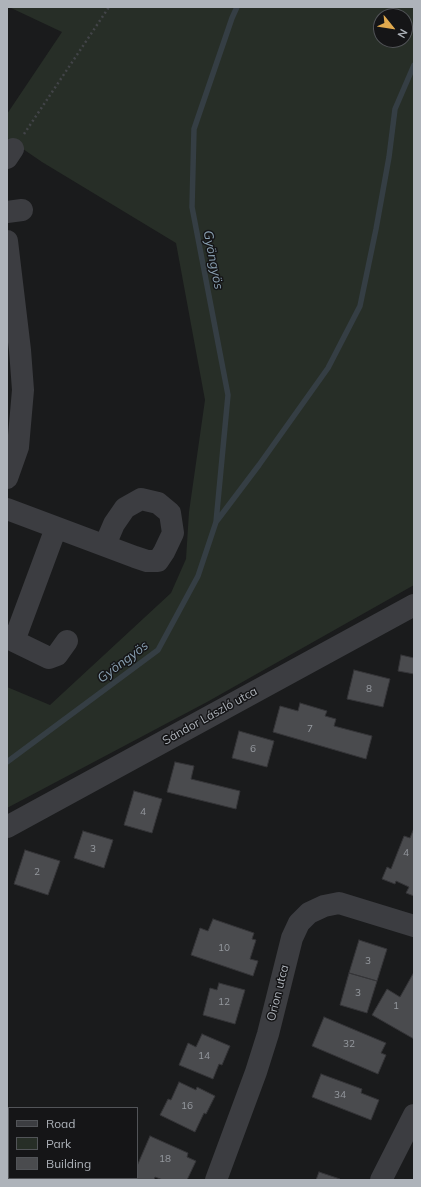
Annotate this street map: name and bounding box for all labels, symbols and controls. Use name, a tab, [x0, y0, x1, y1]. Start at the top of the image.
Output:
north arrow	[373, 8, 413, 48]
text: N	[394, 26, 411, 41]
water label: Gyöngyös	[200, 229, 226, 291]
water label: Gyöngyös	[94, 638, 152, 686]
house number: 8	[366, 683, 372, 695]
street label: Sándor László utca	[160, 684, 260, 748]
house number: 7	[307, 723, 313, 735]
house number: 6	[250, 743, 256, 755]
house number: 4	[140, 806, 146, 818]
house number: 3	[90, 843, 96, 855]
house number: 4	[403, 847, 409, 859]
house number: 2	[34, 866, 40, 878]
house number: 10	[218, 942, 230, 954]
house number: 3	[365, 955, 371, 967]
street label: Orion utca	[264, 963, 292, 1023]
house number: 3	[355, 987, 361, 999]
house number: 12	[218, 996, 230, 1008]
house number: 1	[393, 1000, 399, 1012]
house number: 32	[343, 1038, 355, 1050]
house number: 14	[198, 1050, 210, 1062]
house number: 34	[334, 1089, 346, 1101]
house number: 16	[181, 1100, 193, 1112]
legend	[8, 1107, 138, 1179]
text: Road	[46, 1116, 75, 1131]
text: Park	[46, 1136, 71, 1151]
house number: 18	[159, 1153, 171, 1165]
text: Building	[46, 1156, 91, 1171]

